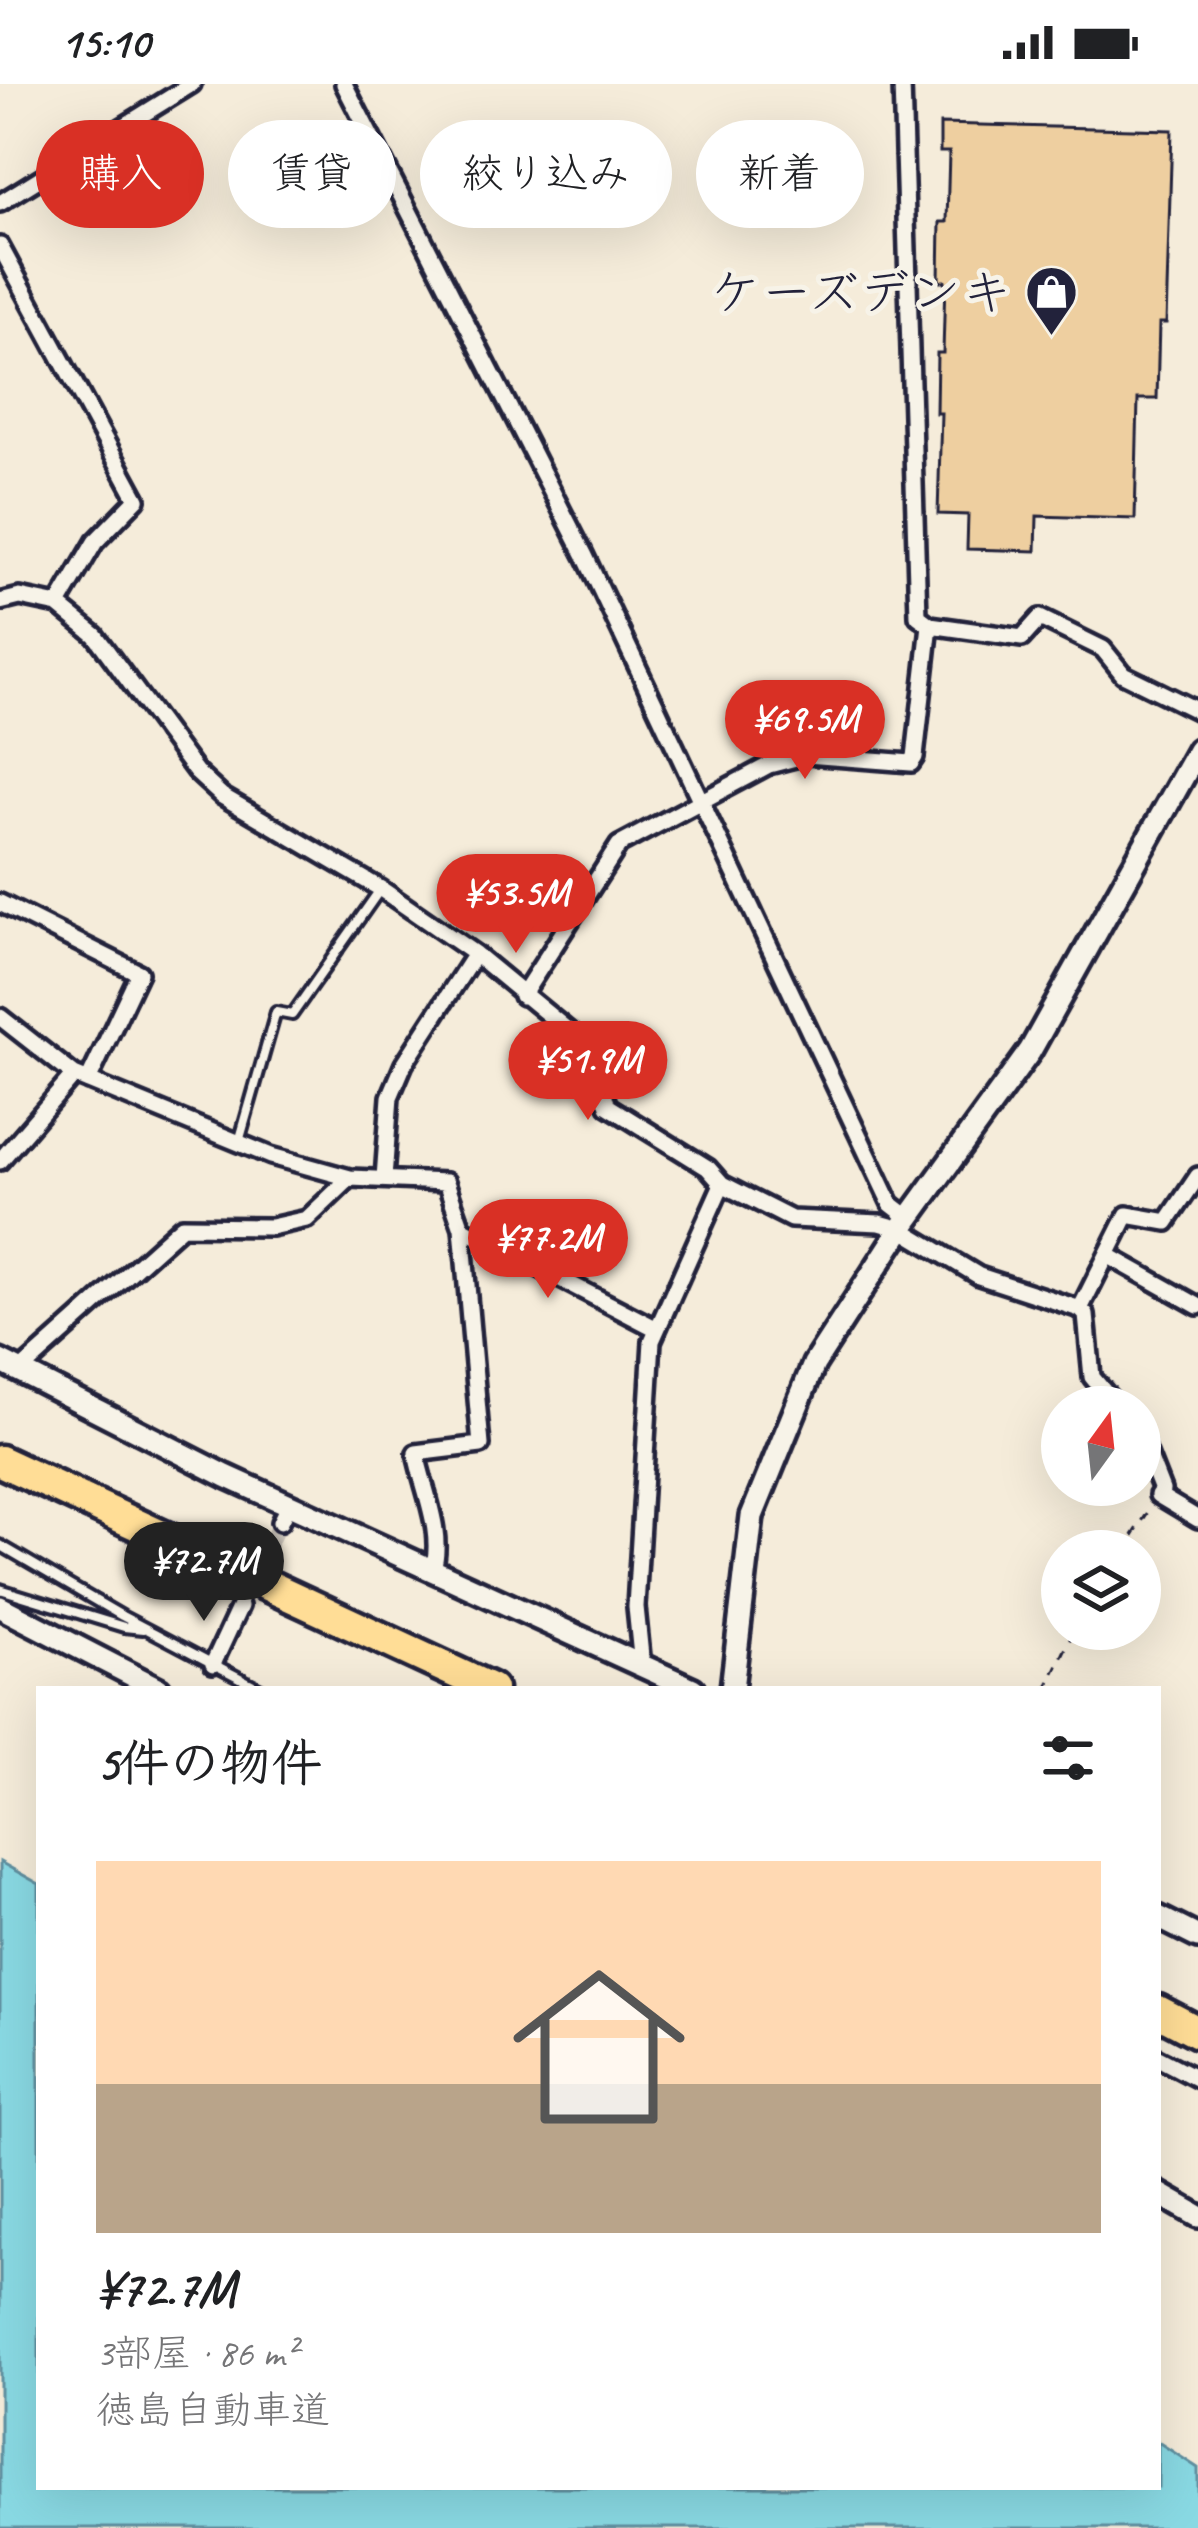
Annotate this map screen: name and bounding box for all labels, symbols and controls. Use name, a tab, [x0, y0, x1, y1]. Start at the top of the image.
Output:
text: 15:10	[60, 14, 149, 71]
chip: 購入	[36, 120, 204, 228]
chip: 賃貸	[228, 120, 396, 228]
chip: 絞り込み	[420, 120, 672, 228]
chip: 新着	[696, 120, 864, 228]
place label: ケーズデンキ	[710, 260, 1012, 324]
shop icon: ケーズデンキ	[1023, 264, 1079, 338]
pin: ¥69.5M	[707, 680, 903, 782]
text: ¥69.5M	[752, 694, 858, 743]
pin: ¥53.5M	[418, 854, 614, 956]
text: ¥53.5M	[463, 868, 569, 917]
pin: ¥51.9M	[490, 1021, 686, 1123]
text: ¥51.9M	[535, 1035, 641, 1084]
pin: ¥77.2M	[450, 1199, 646, 1301]
text: ¥77.2M	[495, 1213, 601, 1262]
north arrow	[1041, 1386, 1161, 1506]
map controls	[1041, 1386, 1161, 1650]
pin: ¥72.7M	[106, 1522, 302, 1624]
button: layers	[1041, 1530, 1161, 1650]
text: ¥72.7M	[151, 1536, 257, 1585]
icon: filters	[1035, 1725, 1101, 1791]
text: 5件の物件	[96, 1731, 322, 1795]
icon: home	[491, 1939, 707, 2155]
text: ¥72.7M	[96, 2257, 235, 2321]
text: 3部屋 · 86 m²	[96, 2329, 297, 2378]
text: 徳島自動車道	[96, 2386, 330, 2435]

